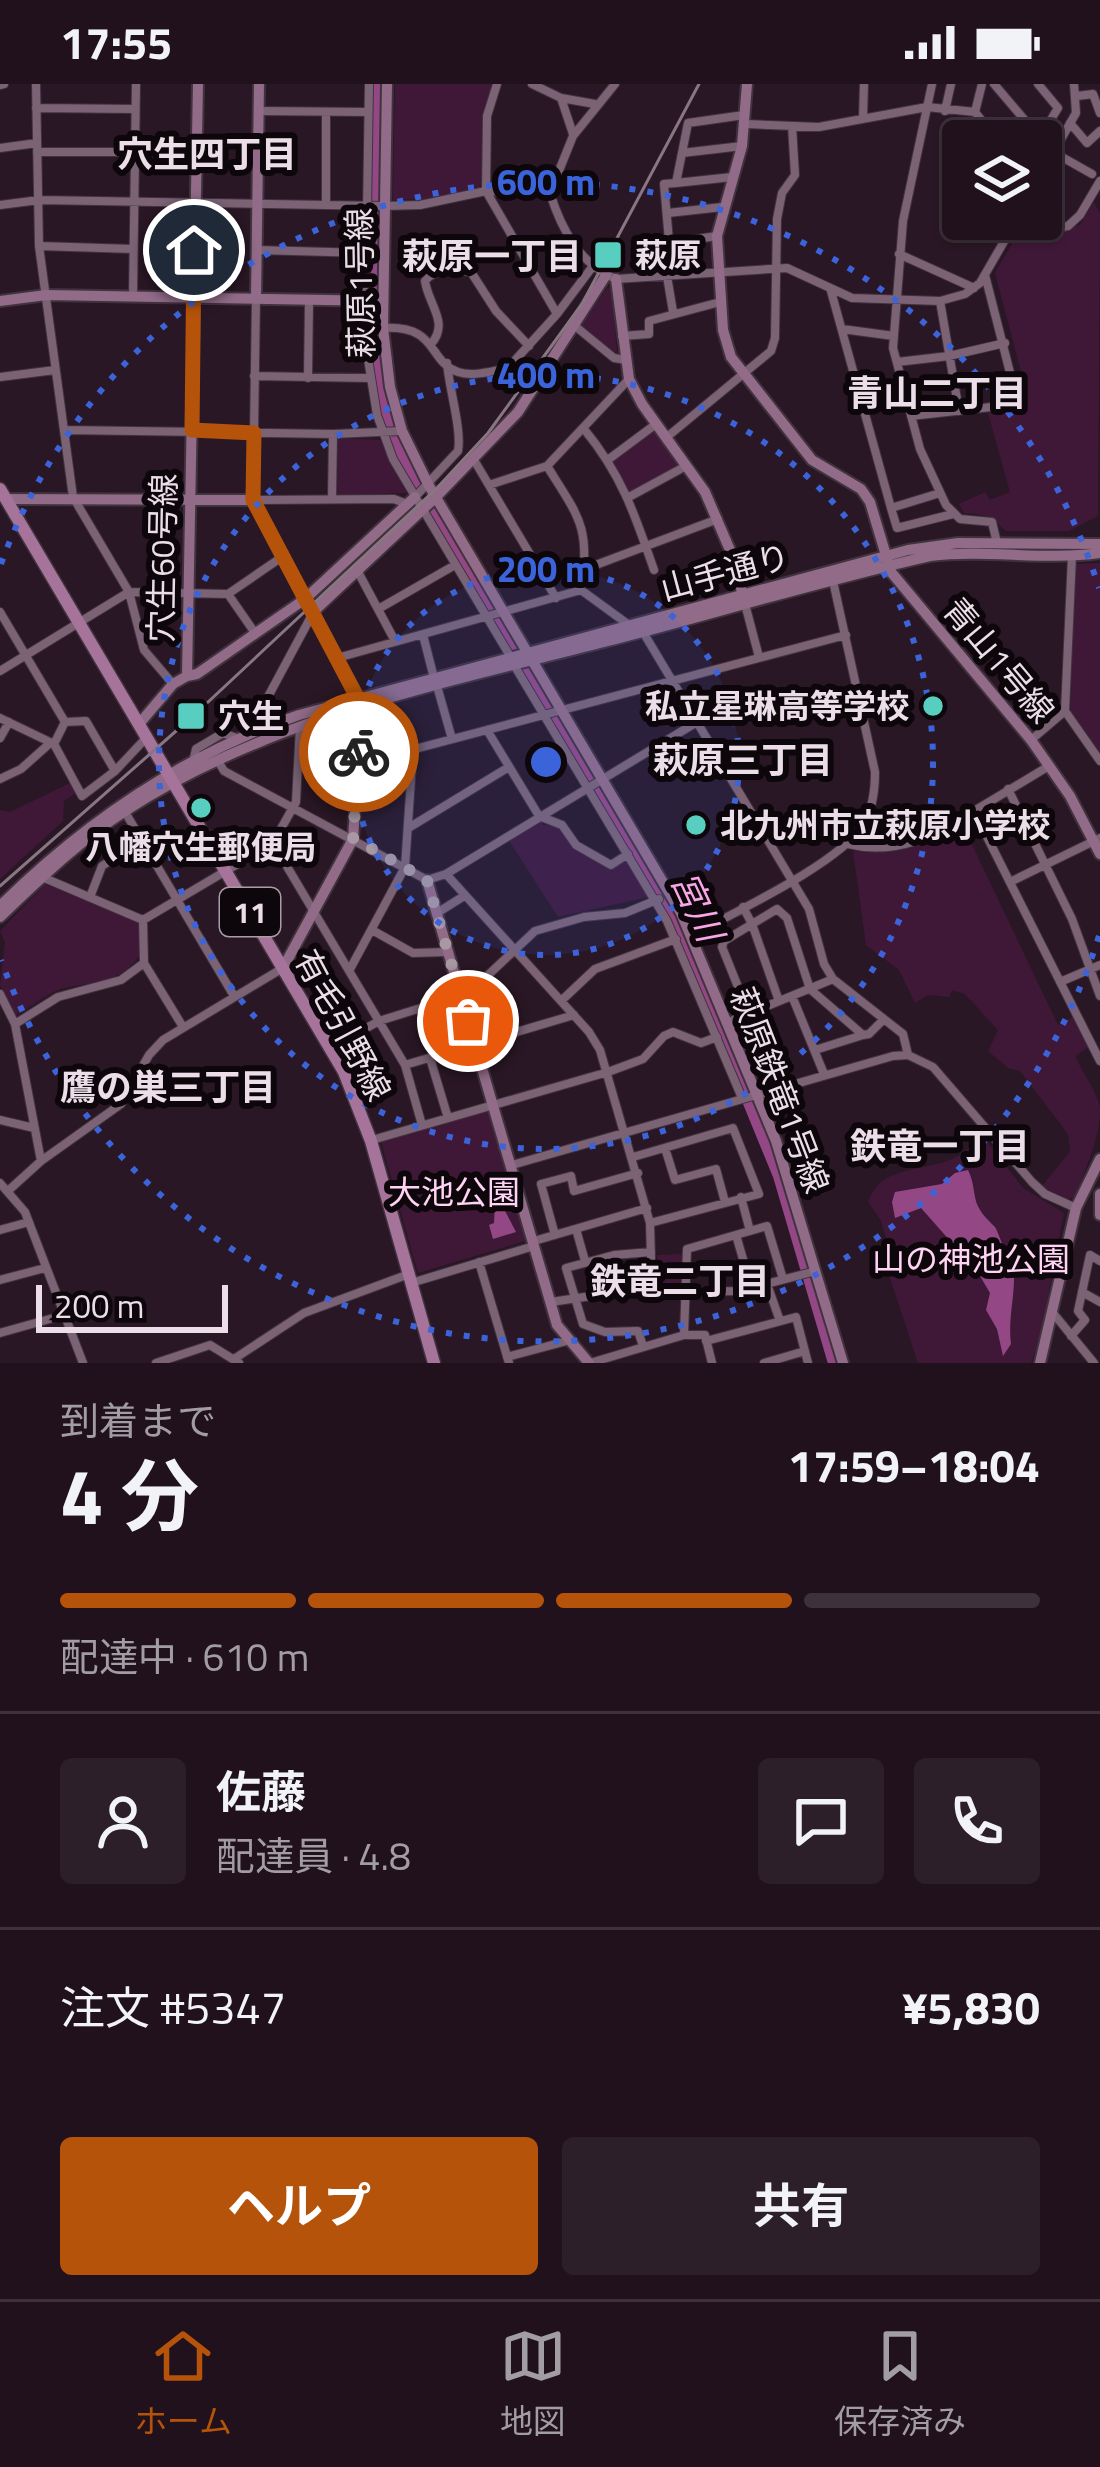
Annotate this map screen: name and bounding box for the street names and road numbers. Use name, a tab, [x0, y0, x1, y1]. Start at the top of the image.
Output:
street label: 萩原1号線	[334, 207, 386, 359]
street label: 穴生60号線	[136, 473, 188, 643]
street label: 山手通り	[655, 531, 795, 613]
street label: 青山1号線	[931, 586, 1067, 734]
road number: 11	[220, 888, 280, 936]
street label: 有毛引野線	[282, 940, 404, 1110]
street label: 萩原鉄竜1号線	[718, 980, 842, 1200]

